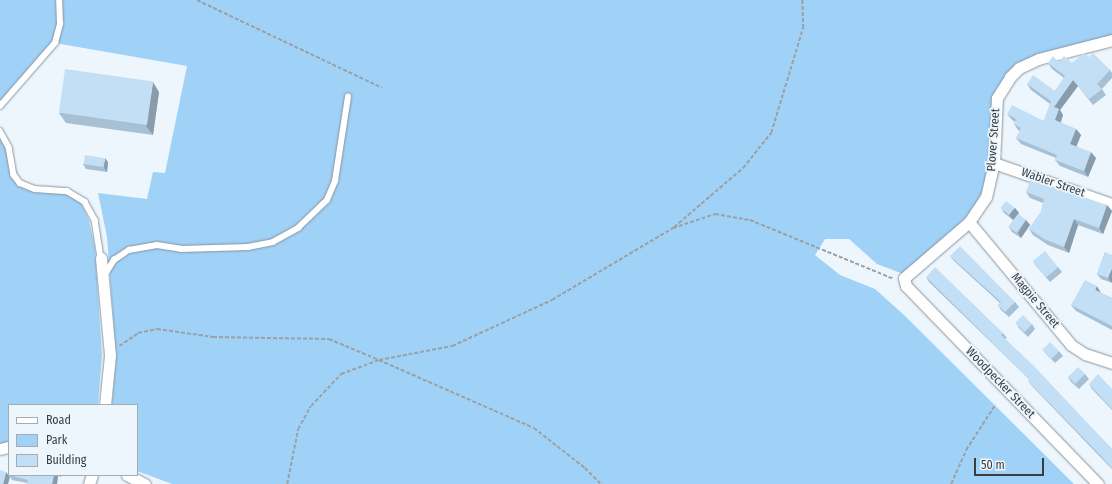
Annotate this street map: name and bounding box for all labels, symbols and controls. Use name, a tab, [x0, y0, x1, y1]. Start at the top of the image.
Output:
street label: Plover Street	[985, 108, 1003, 172]
street label: Wabler Street	[1019, 165, 1087, 201]
street label: Magpie Street	[1008, 270, 1062, 332]
street label: Woodpecker Street	[962, 344, 1038, 422]
legend	[8, 404, 138, 476]
text: Road	[46, 413, 71, 427]
text: Park	[46, 433, 67, 447]
scale bar	[976, 450, 1046, 476]
text: Building	[46, 453, 86, 467]
text: 50 m	[981, 458, 1005, 472]

